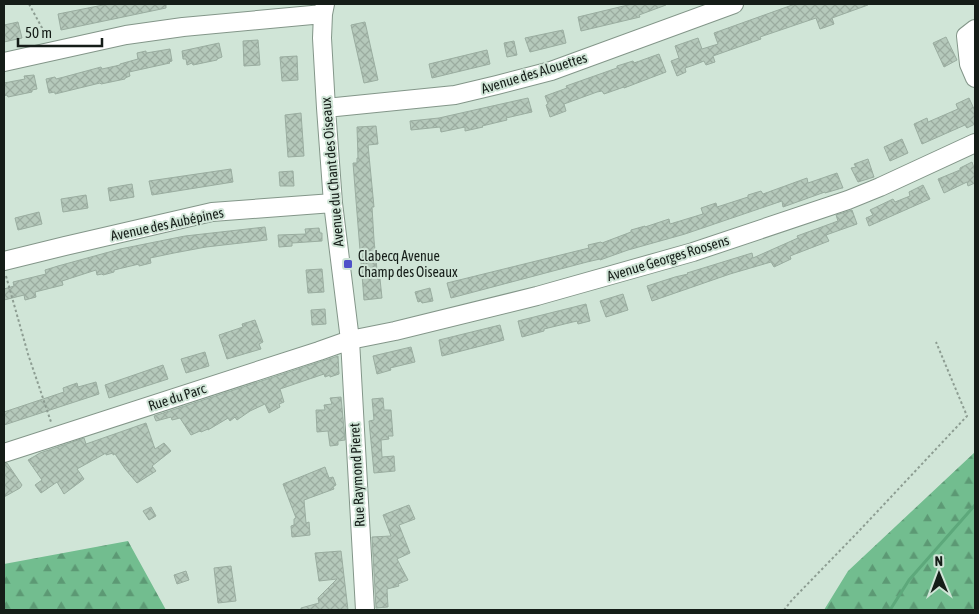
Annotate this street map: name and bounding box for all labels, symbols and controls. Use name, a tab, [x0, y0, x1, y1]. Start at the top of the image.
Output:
scale bar	[18, 15, 101, 47]
text: 50 m	[25, 24, 52, 41]
street label: Avenue des Alouettes	[479, 49, 589, 97]
street label: Avenue du Chant des Oiseaux	[317, 96, 346, 247]
street label: Avenue des Aubépines	[109, 204, 225, 244]
street label: Avenue Georges Roosens	[605, 232, 731, 284]
place label: Clabecq Avenue Champ des Oiseaux	[358, 248, 458, 280]
marker: Clabecq Avenue Champ des Oiseaux	[342, 258, 354, 270]
street label: Rue du Parc	[146, 380, 209, 414]
street label: Rue Raymond Pieret	[346, 423, 368, 527]
north arrow	[914, 549, 964, 599]
text: N	[935, 553, 943, 569]

